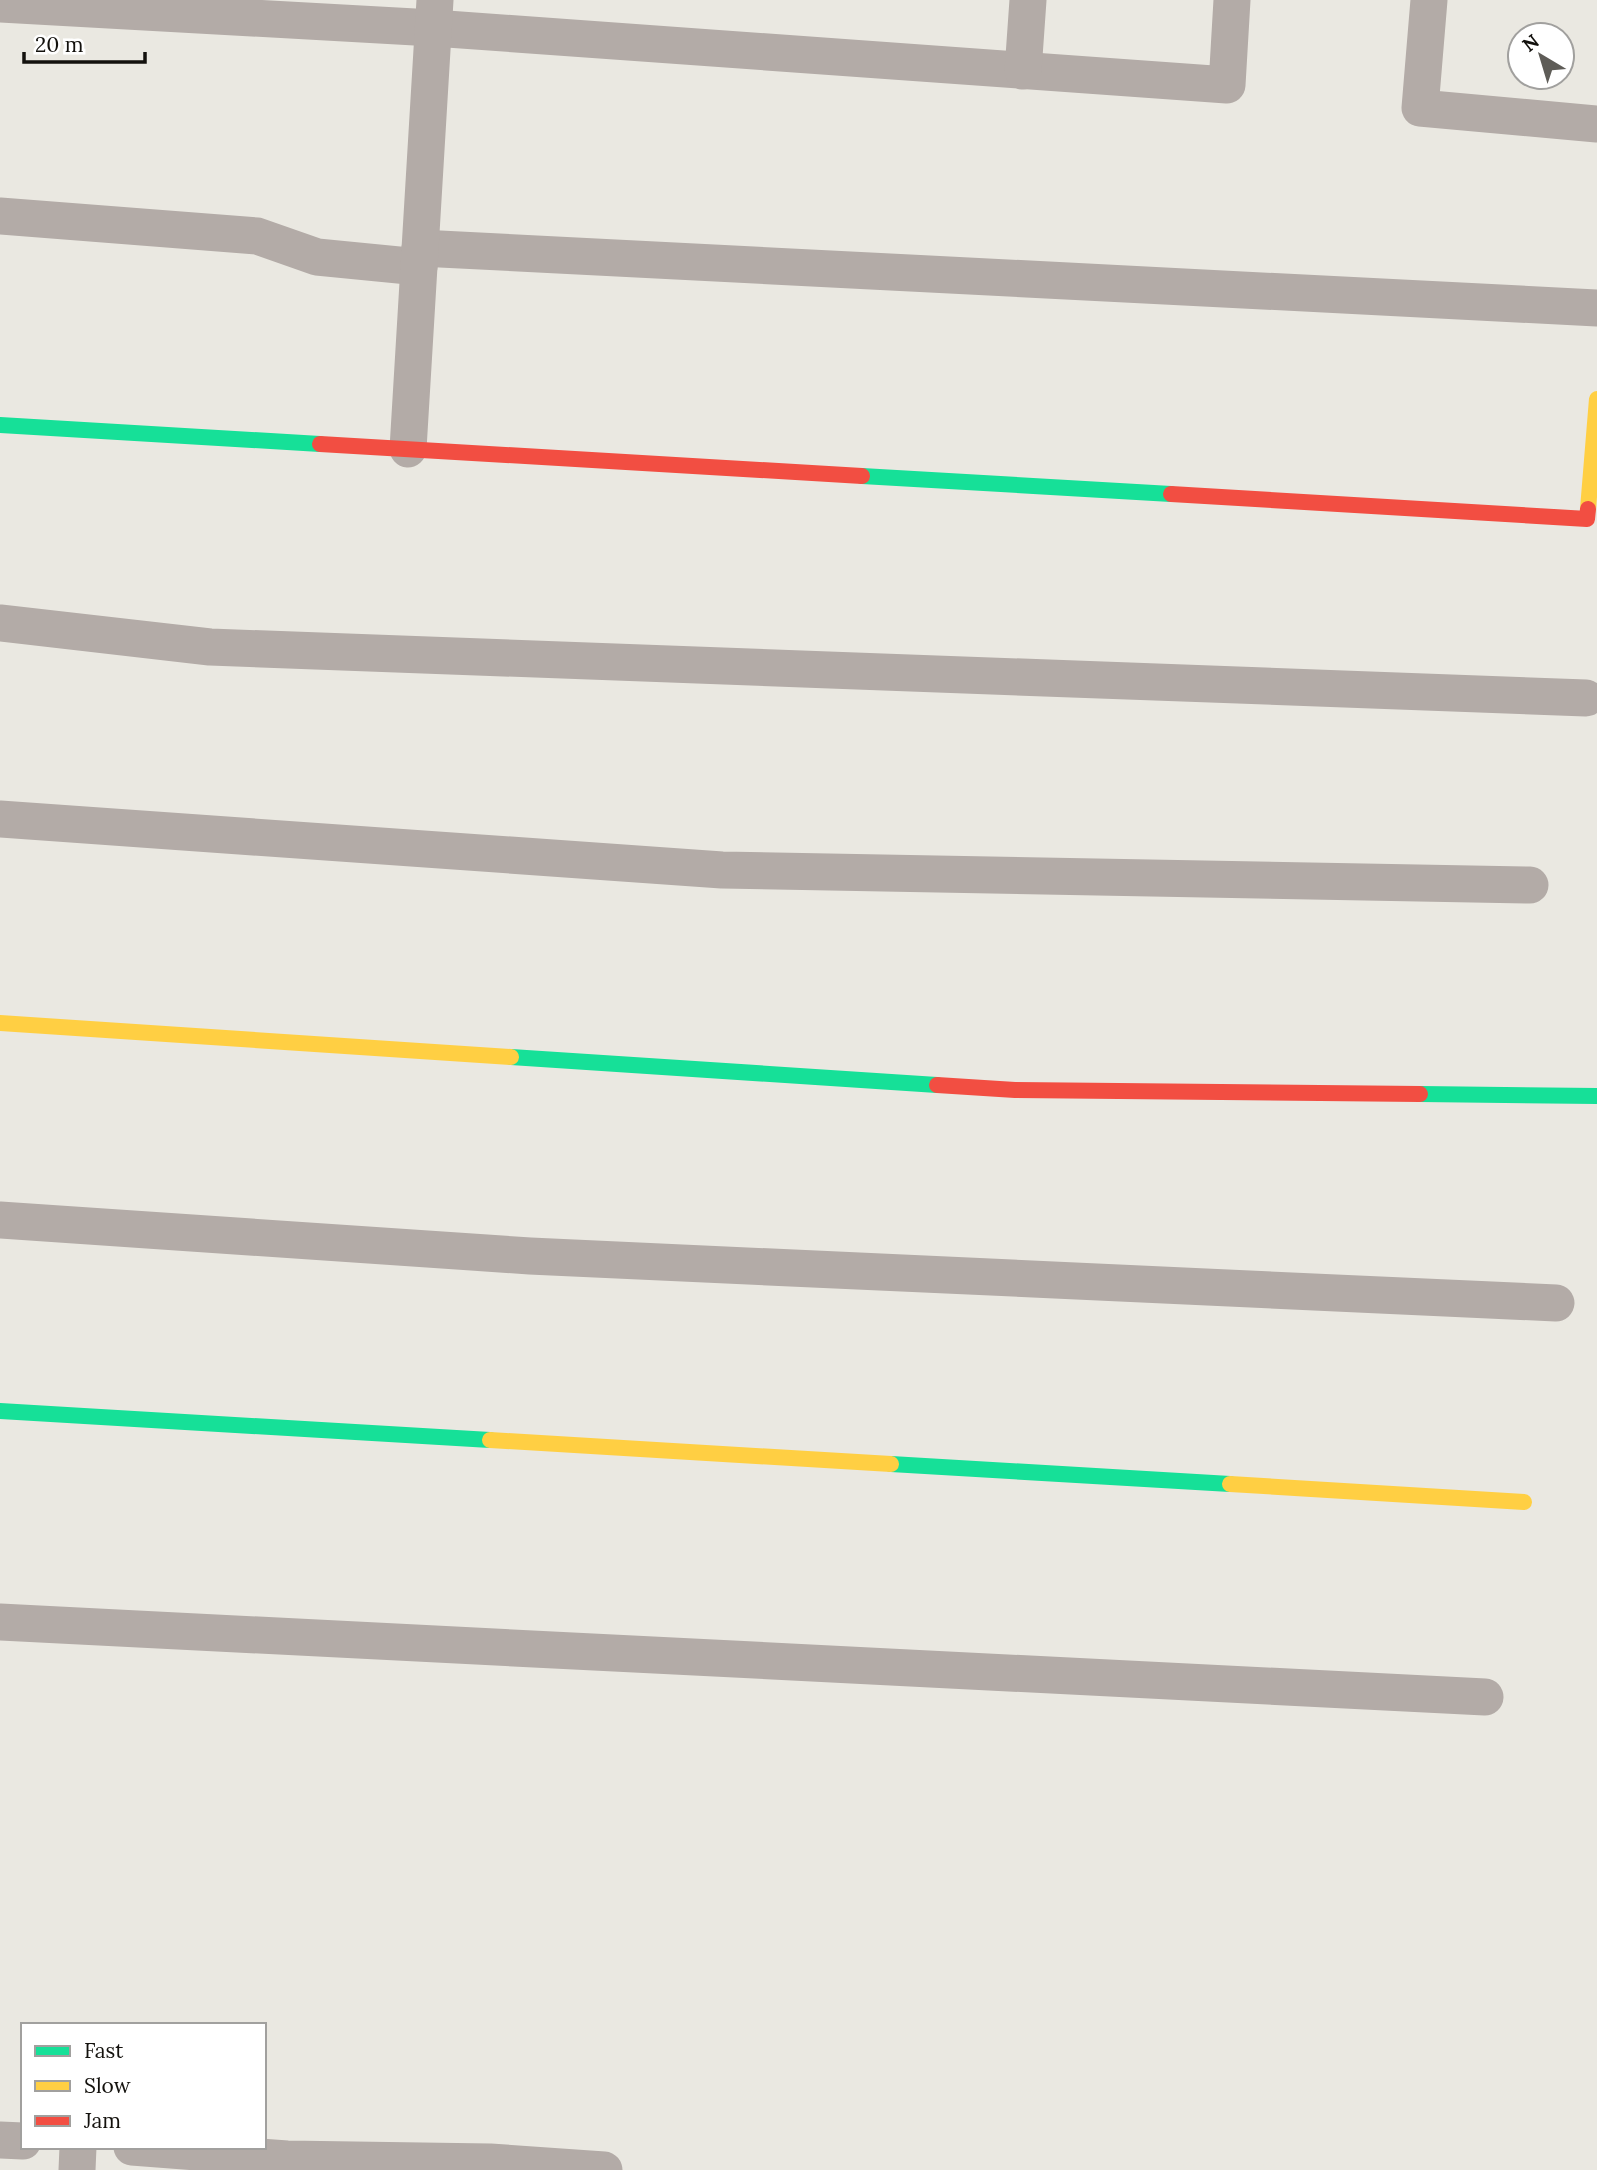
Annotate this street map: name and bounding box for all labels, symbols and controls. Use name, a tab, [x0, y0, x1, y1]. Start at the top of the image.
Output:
scale bar	[24, 21, 145, 65]
north arrow	[1506, 21, 1576, 91]
text: N	[1517, 28, 1544, 57]
text: 20 m	[35, 31, 84, 58]
legend	[21, 2023, 266, 2149]
text: Fast	[84, 2037, 124, 2064]
text: Slow	[84, 2072, 131, 2099]
text: Jam	[83, 2107, 121, 2134]

